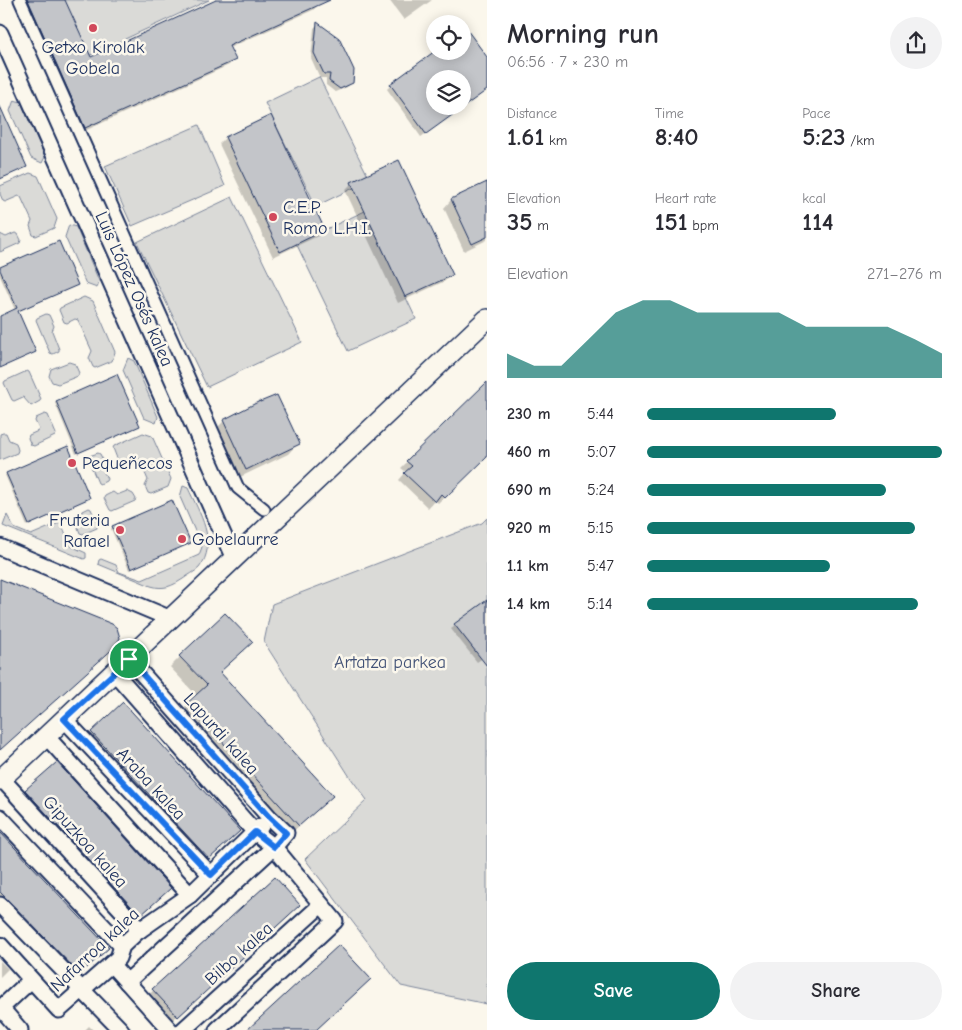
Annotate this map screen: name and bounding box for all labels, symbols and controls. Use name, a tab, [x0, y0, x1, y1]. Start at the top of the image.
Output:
map controls	[426, 15, 471, 115]
button: locate	[426, 15, 471, 60]
button: share	[890, 17, 942, 69]
text: Morning run	[507, 18, 659, 50]
marker: Getxo Kirolak Gobela	[87, 22, 99, 34]
place label: Getxo Kirolak Gobela	[41, 37, 145, 79]
text: 06:56 · 7 × 230 m	[507, 53, 628, 71]
button: layers	[426, 70, 471, 115]
text: Distance	[507, 105, 557, 122]
text: Time	[655, 105, 684, 122]
text: Pace	[802, 105, 831, 122]
text: 1.61	[507, 122, 544, 151]
text: 8:40	[655, 122, 699, 151]
text: 5:23	[802, 122, 846, 151]
text: km	[544, 132, 567, 149]
text: /km	[846, 132, 875, 149]
text: Elevation	[507, 190, 561, 207]
text: Heart rate	[655, 190, 716, 207]
text: kcal	[802, 190, 826, 207]
place label: C.E.P. Romo L.H.I.	[283, 197, 371, 239]
text: 35	[507, 207, 533, 236]
text: 151	[655, 207, 688, 236]
text: 114	[802, 207, 833, 236]
street label: Luis López Osés kalea	[90, 208, 178, 370]
marker: C.E.P. Romo L.H.I.	[267, 211, 279, 223]
text: m	[533, 217, 549, 234]
text: bpm	[688, 217, 719, 234]
text: Elevation	[507, 265, 568, 283]
text: 271–276 m	[867, 265, 942, 283]
text: 230 m	[507, 405, 550, 423]
text: 5:44	[587, 405, 614, 423]
text: 460 m	[507, 443, 550, 461]
text: 5:07	[587, 443, 616, 461]
place label: Pequeñecos	[82, 453, 172, 474]
marker: Pequeñecos	[66, 457, 78, 469]
text: 690 m	[507, 481, 551, 499]
text: 5:24	[587, 481, 615, 499]
place label: Fruteria Rafael	[49, 510, 110, 552]
text: 920 m	[507, 519, 551, 537]
text: 5:15	[587, 519, 614, 537]
marker: Fruteria Rafael	[114, 524, 126, 536]
place label: Gobelaurre	[192, 529, 278, 550]
marker: Gobelaurre	[176, 533, 188, 545]
text: 1.1 km	[507, 557, 549, 575]
text: 5:47	[587, 557, 614, 575]
text: 1.4 km	[507, 595, 550, 613]
text: 5:14	[587, 595, 613, 613]
pin	[108, 638, 150, 680]
icon: arrive	[115, 645, 143, 673]
park label: Artatza parkea	[334, 652, 446, 673]
street label: Lapurdi kalea	[179, 689, 263, 779]
street label: Araba kalea	[112, 743, 190, 825]
street label: Gipuzkoa kalea	[38, 792, 132, 892]
street label: Nafarroa kalea	[46, 904, 144, 996]
street label: Bilbo kalea	[201, 918, 277, 990]
button: Save	[507, 962, 720, 1020]
button: Share	[730, 962, 942, 1020]

